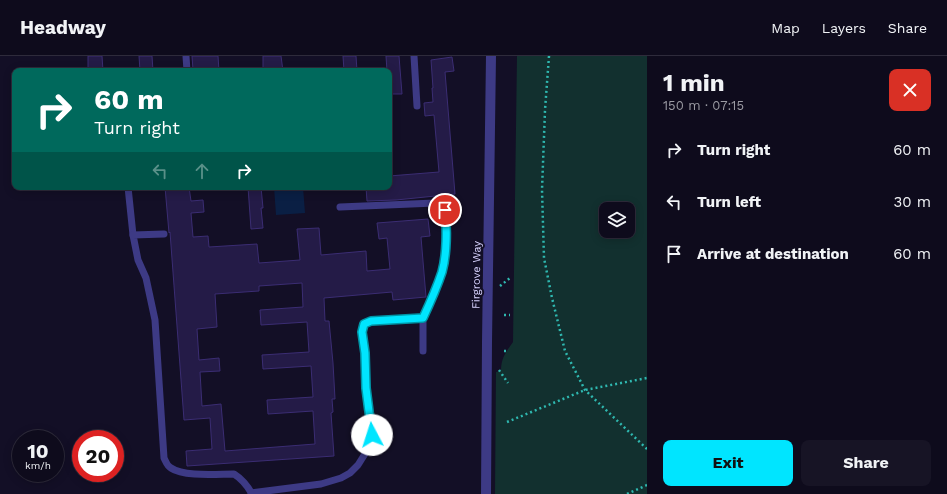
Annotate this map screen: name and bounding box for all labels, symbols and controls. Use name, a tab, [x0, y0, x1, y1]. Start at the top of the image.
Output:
text: Headway	[20, 16, 106, 39]
text: Map	[771, 20, 800, 36]
text: Layers	[822, 20, 866, 36]
text: Share	[888, 20, 927, 36]
text: 1 min	[663, 69, 725, 97]
button: close	[889, 69, 931, 111]
text: 60 m	[94, 83, 164, 116]
icon: right	[28, 84, 80, 136]
text: 150 m · 07:15	[663, 98, 744, 113]
text: Turn right	[94, 117, 180, 138]
icon: right	[663, 139, 685, 161]
text: Turn right	[697, 141, 770, 159]
text: 60 m	[893, 141, 931, 159]
icon: left	[149, 160, 171, 182]
icon: ahead	[191, 160, 213, 182]
icon: right	[233, 160, 255, 182]
icon: left	[663, 191, 685, 213]
pin	[428, 193, 462, 227]
text: Turn left	[697, 193, 761, 211]
text: 30 m	[894, 193, 931, 211]
icon: arrive	[434, 199, 456, 221]
map controls	[599, 202, 635, 238]
button: layers	[599, 202, 635, 238]
street label: Firgrove Way	[469, 241, 484, 309]
icon: arrive	[663, 243, 685, 265]
text: Arrive at destination	[697, 245, 849, 263]
text: 60 m	[893, 245, 931, 263]
position arrow	[351, 414, 393, 456]
speed limit sign: 20	[72, 430, 124, 482]
text: 10	[27, 439, 49, 463]
button: Exit	[663, 440, 793, 486]
button: Share	[801, 440, 931, 486]
text: km/h	[25, 460, 51, 471]

